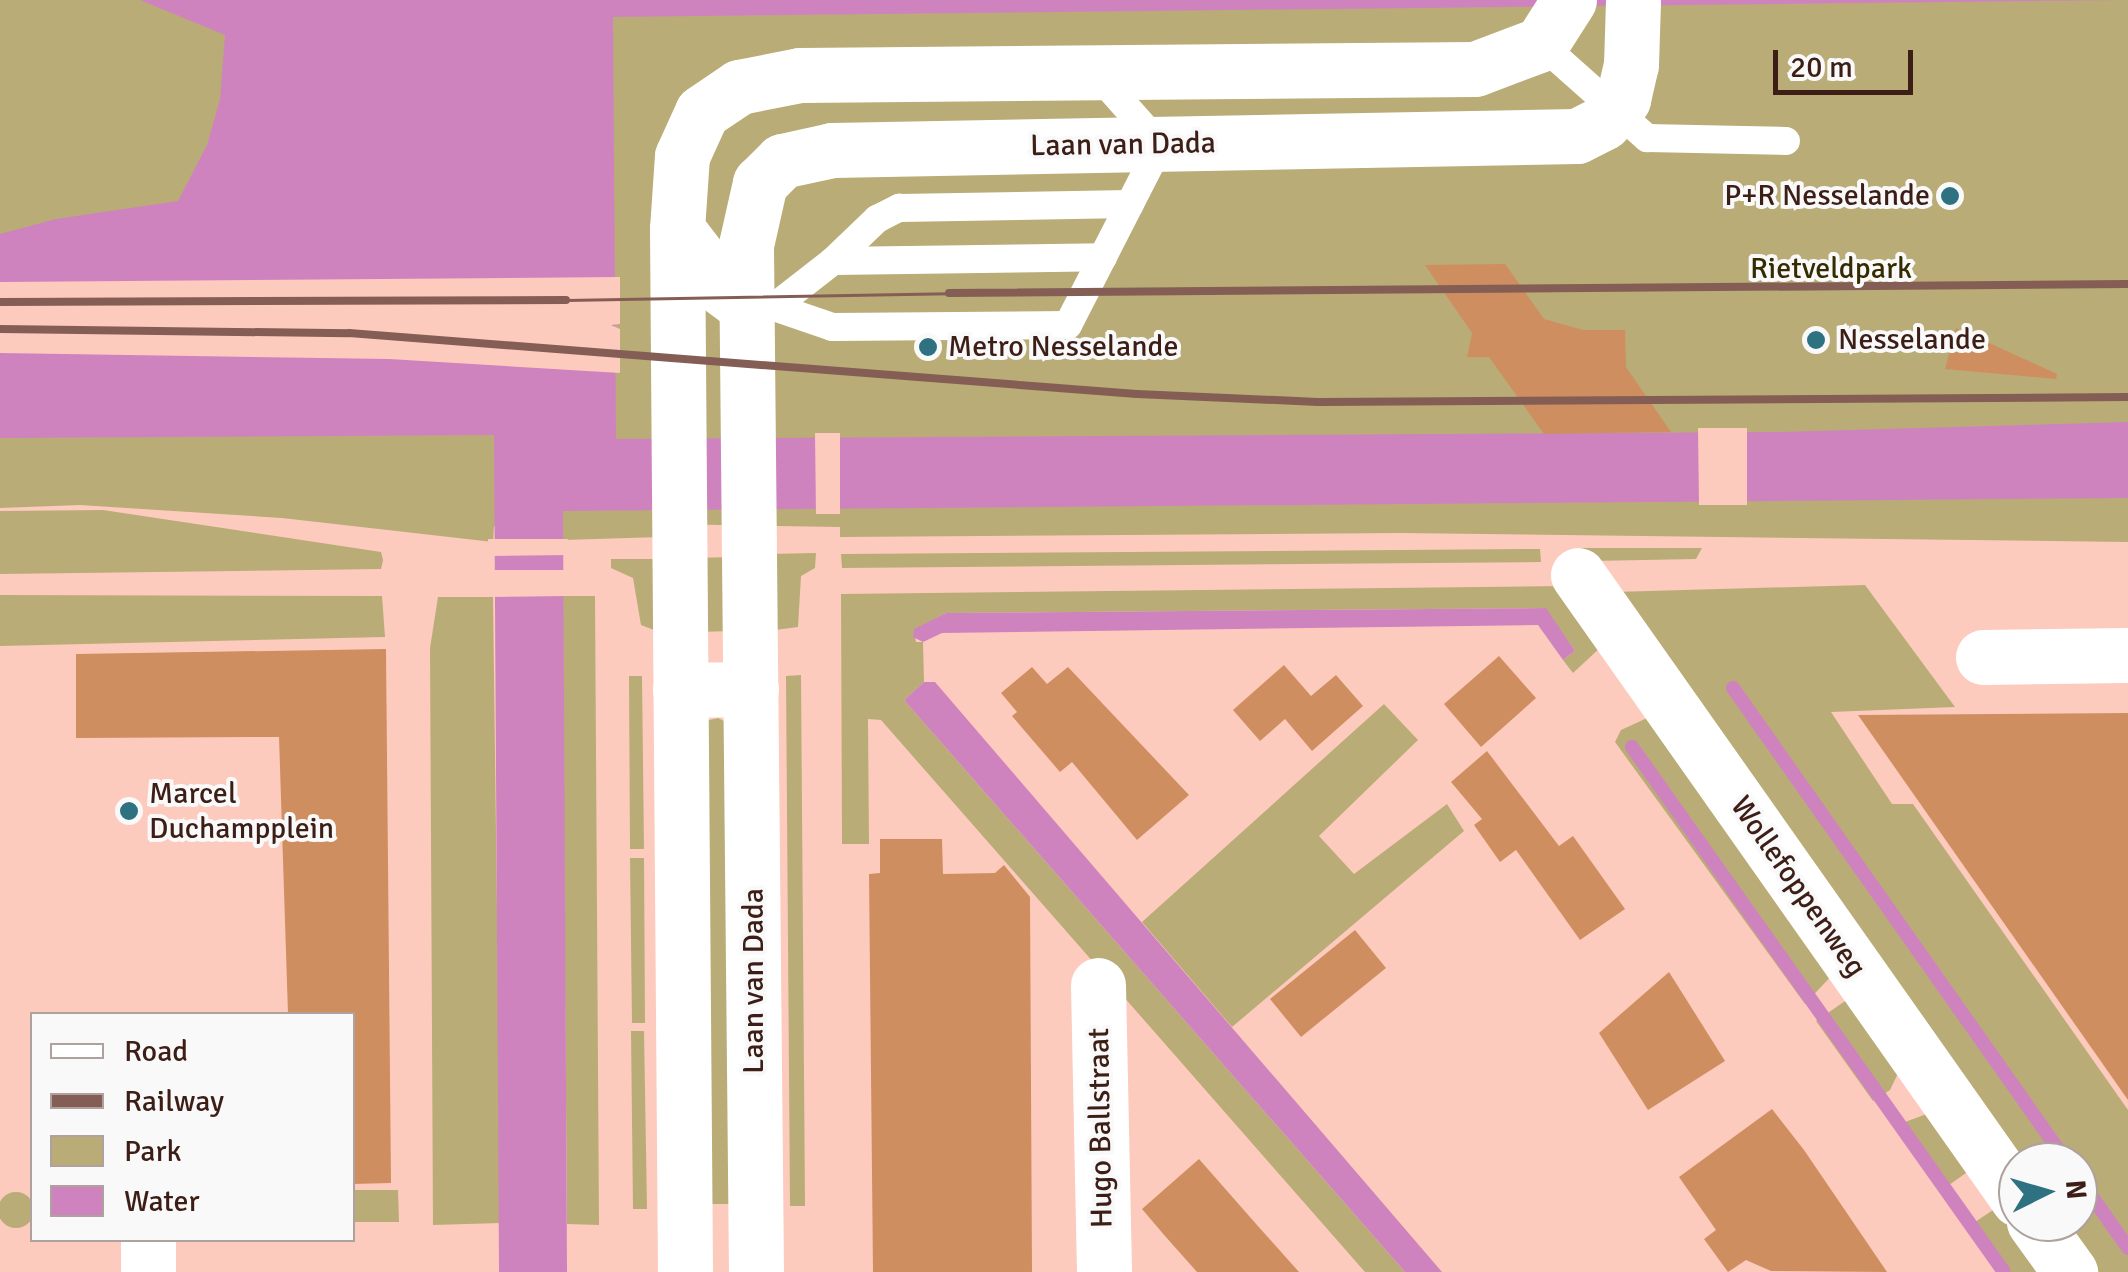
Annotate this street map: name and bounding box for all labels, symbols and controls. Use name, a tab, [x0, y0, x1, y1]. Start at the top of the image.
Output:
scale bar	[1778, 30, 1918, 92]
text: 20 m	[1790, 49, 1853, 86]
street label: Laan van Dada	[1030, 125, 1216, 165]
place label: P+R Nesselande	[1724, 178, 1930, 214]
marker: P+R Nesselande	[1939, 185, 1961, 207]
park label: Rietveldpark	[1750, 251, 1912, 287]
place label: Nesselande	[1838, 322, 1986, 358]
marker: Nesselande	[1803, 327, 1829, 353]
place label: Metro Nesselande	[948, 329, 1178, 365]
marker: Metro Nesselande	[917, 336, 939, 358]
place label: Marcel Duchampplein	[149, 776, 334, 846]
street label: Wollefoppenweg	[1722, 790, 1874, 984]
marker: Marcel Duchampplein	[118, 800, 140, 822]
street label: Laan van Dada	[736, 888, 772, 1074]
legend	[30, 1012, 355, 1242]
street label: Hugo Ballstraat	[1081, 1028, 1121, 1228]
text: Road	[124, 1033, 188, 1070]
text: Railway	[124, 1083, 224, 1120]
text: Park	[124, 1133, 182, 1170]
north arrow	[1998, 1142, 2098, 1242]
text: N	[2058, 1178, 2094, 1201]
text: Water	[124, 1183, 200, 1220]

